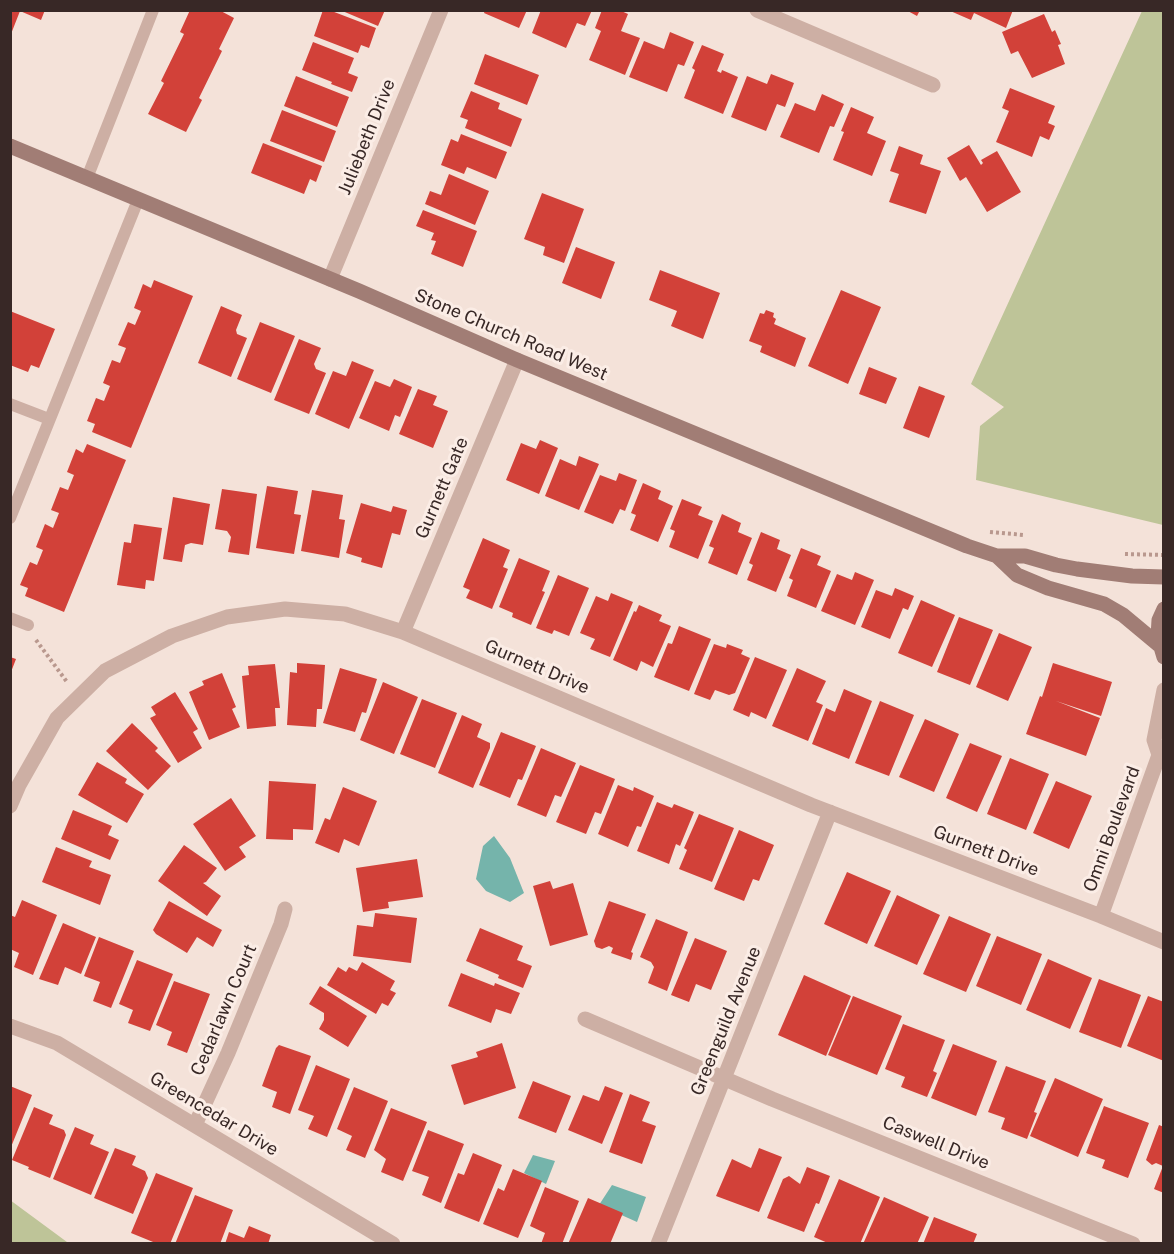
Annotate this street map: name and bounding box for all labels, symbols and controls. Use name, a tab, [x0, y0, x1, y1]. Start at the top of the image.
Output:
street label: Juliebeth Drive	[334, 76, 400, 198]
street label: Stone Church Road West	[411, 284, 611, 386]
street label: Gurnett Gate	[411, 434, 473, 542]
street label: Gurnett Drive	[481, 635, 593, 699]
street label: Omni Boulevard	[1079, 763, 1145, 895]
street label: Gurnett Drive	[930, 821, 1042, 881]
street label: Cedarlawn Court	[187, 941, 261, 1079]
street label: Greenguild Avenue	[686, 943, 766, 1099]
street label: Greencedar Drive	[146, 1067, 282, 1161]
street label: Caswell Drive	[879, 1112, 993, 1174]

